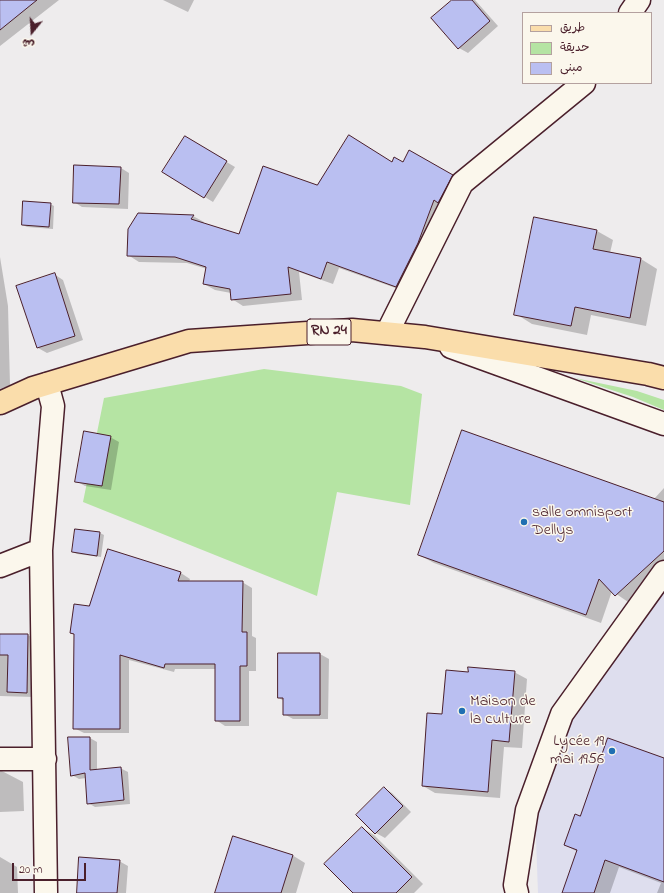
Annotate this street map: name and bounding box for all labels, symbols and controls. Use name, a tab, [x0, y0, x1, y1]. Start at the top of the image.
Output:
north arrow	[12, 12, 52, 52]
legend	[522, 12, 652, 84]
text: طريق	[560, 19, 585, 37]
text: ش	[20, 34, 37, 53]
text: حديقة	[560, 39, 589, 57]
text: مبنى	[560, 59, 583, 77]
road number: RN 24	[307, 319, 351, 345]
place label: salle omnisport Dellys	[532, 503, 632, 541]
marker: salle omnisport Dellys	[519, 517, 529, 527]
place label: Maison de la culture	[470, 692, 536, 730]
marker: Maison de la culture	[457, 706, 467, 716]
place label: Lycée 19 mai 1956	[550, 732, 604, 770]
marker: Lycée 19 mai 1956	[607, 746, 617, 756]
scale bar	[14, 855, 88, 881]
text: 20 m	[19, 861, 42, 879]

